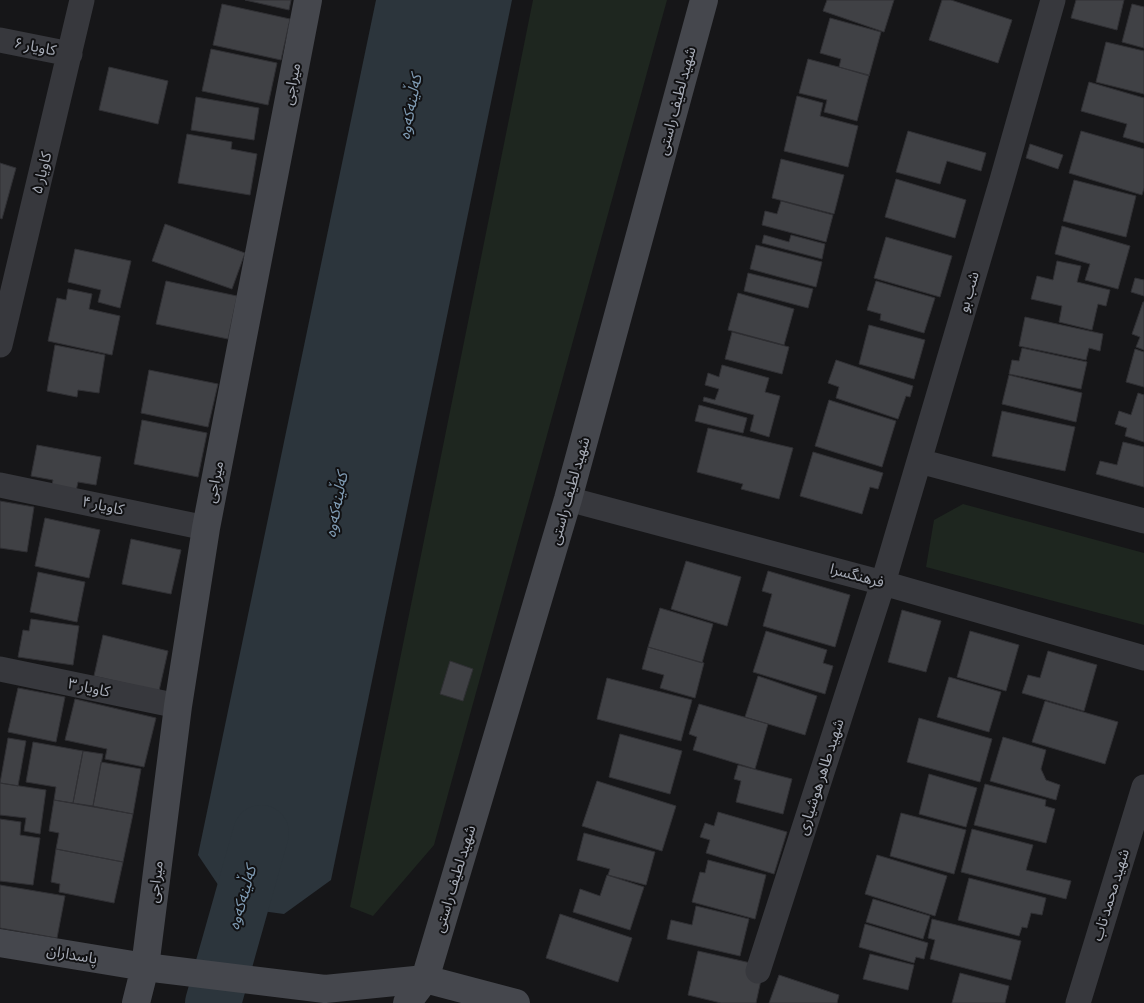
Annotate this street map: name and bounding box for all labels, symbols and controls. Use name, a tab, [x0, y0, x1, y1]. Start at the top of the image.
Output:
street label: کاویار ۶	[12, 34, 59, 61]
street label: شهید لطیف راستی	[653, 44, 701, 157]
street label: میراجی	[279, 61, 305, 107]
water label: کەڵینەکەوە	[392, 69, 427, 141]
street label: کاویار ۵	[28, 149, 57, 196]
street label: شب بو	[954, 269, 984, 315]
street label: شهید لطیف راستی	[546, 435, 595, 547]
street label: میراجی	[202, 459, 228, 505]
water label: کەڵینەکەوە	[318, 467, 353, 539]
street label: کاویار ۴	[80, 492, 127, 520]
street label: فرهنگسرا	[828, 560, 886, 592]
street label: کاویار ۳	[66, 674, 113, 702]
street label: شهید طاهر هوشیاری	[793, 716, 849, 838]
street label: شهید لطیف راستی	[430, 823, 480, 935]
street label: شهید محمد تاب	[1088, 846, 1134, 943]
street label: میراجی	[144, 860, 168, 904]
water label: کەڵینەکەوە	[221, 860, 262, 932]
street label: پاسداران	[45, 941, 99, 969]

